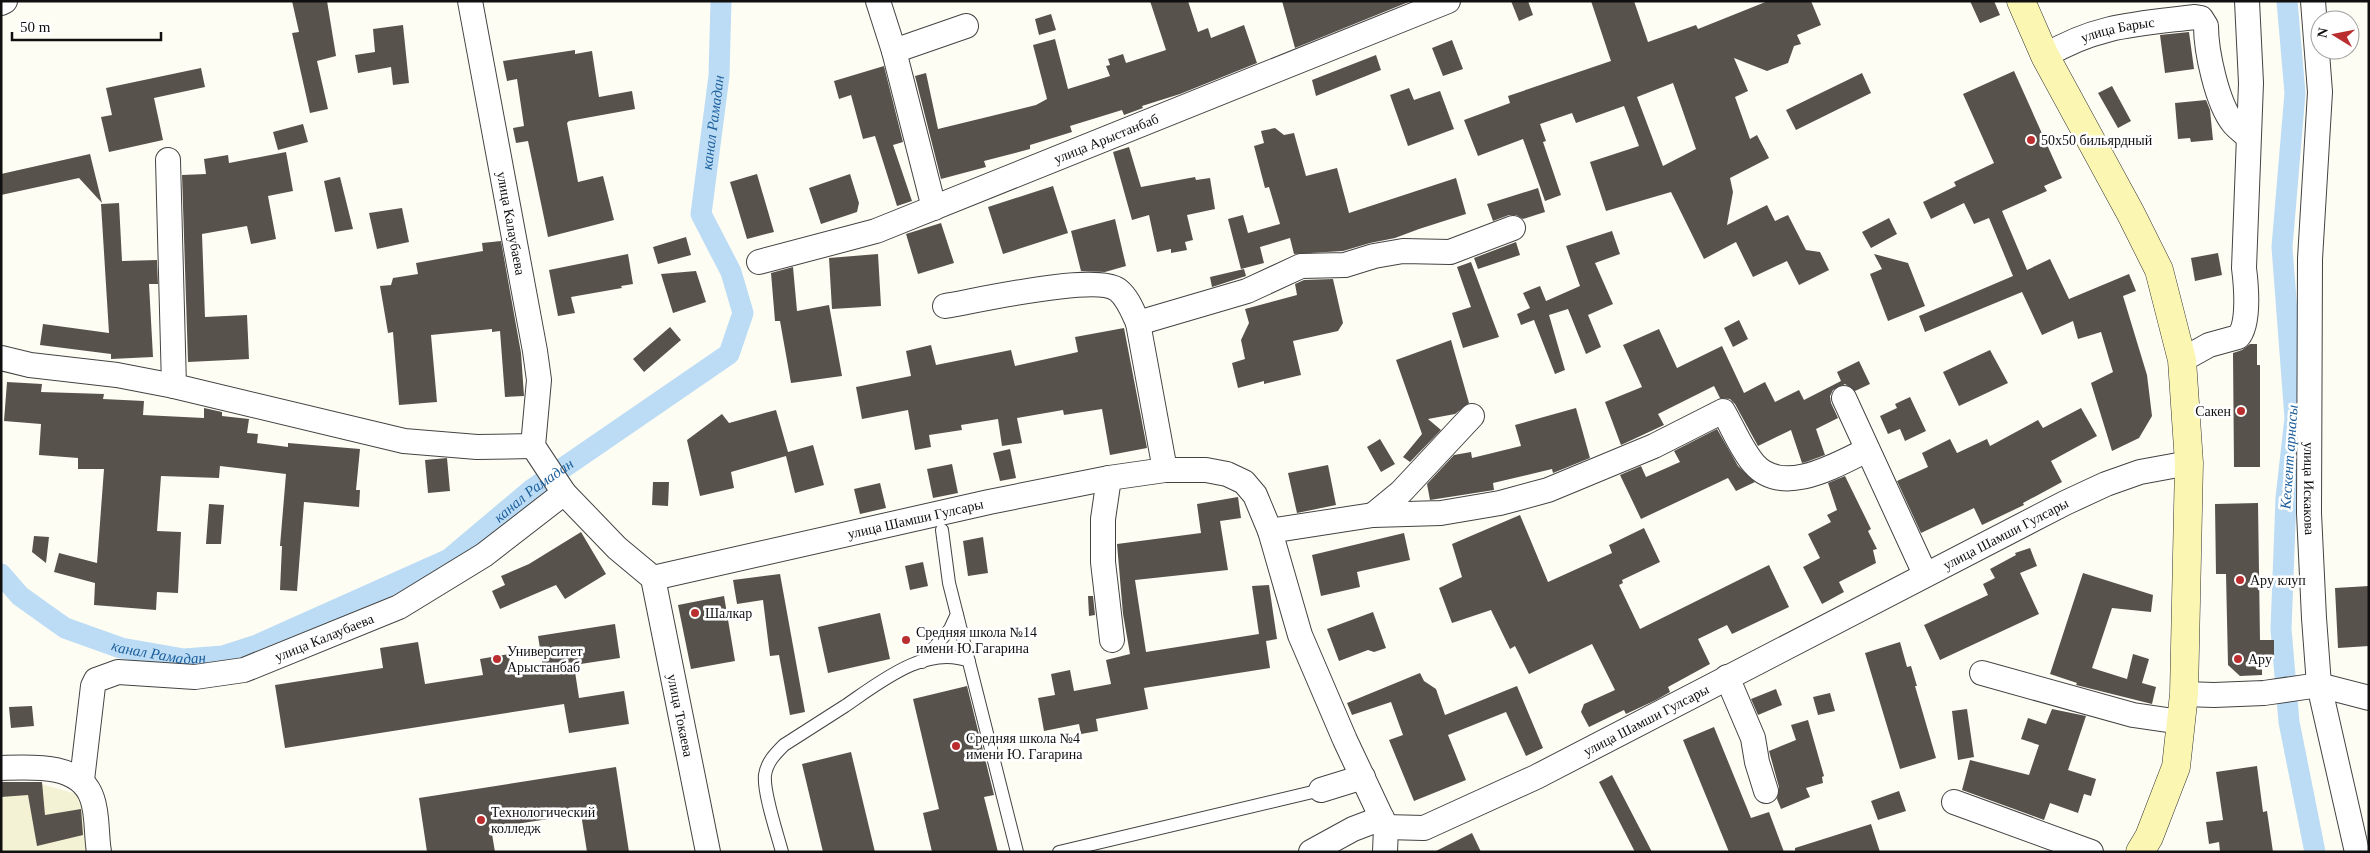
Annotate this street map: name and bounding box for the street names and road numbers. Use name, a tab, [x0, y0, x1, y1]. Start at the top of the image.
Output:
street label: улица Барыс	[2079, 14, 2155, 45]
street label: улица Арыстанбаб	[1052, 111, 1161, 166]
street label: улица Калаубаева	[494, 170, 528, 277]
street label: улица Искакова	[2301, 442, 2318, 536]
street label: улица Шамши Гулсары	[1940, 495, 2071, 572]
street label: улица Шамши Гулсары	[846, 496, 985, 541]
street label: улица Калаубаева	[273, 610, 376, 664]
street label: улица Токаева	[665, 672, 696, 759]
street label: улица Шамши Гулсары	[1581, 681, 1712, 759]

